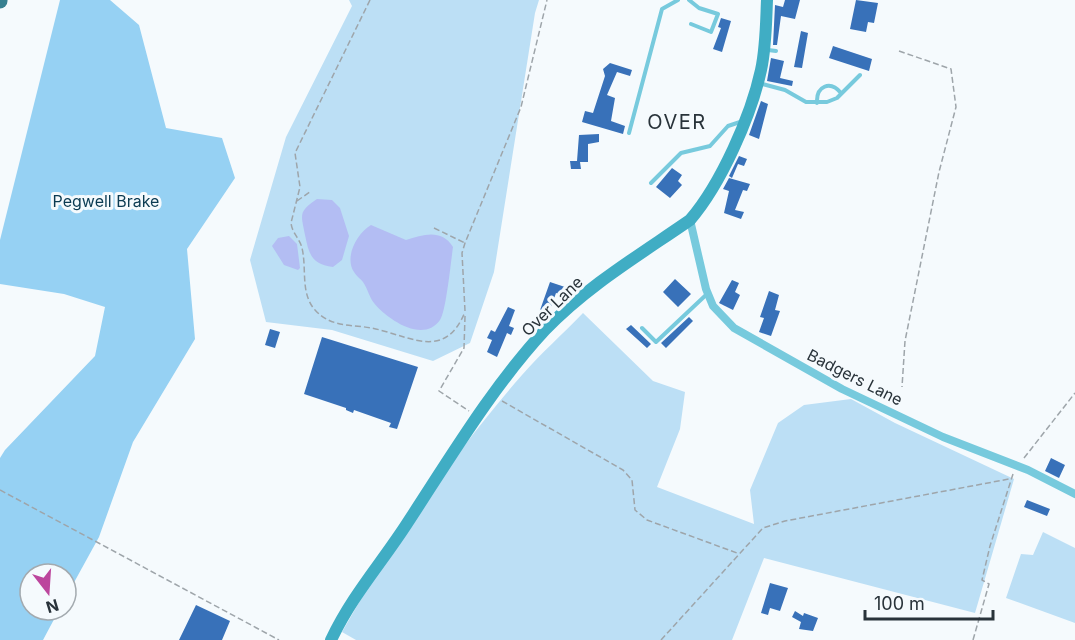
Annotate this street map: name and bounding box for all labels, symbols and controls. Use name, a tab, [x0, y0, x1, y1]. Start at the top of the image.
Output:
district label: OVER	[647, 110, 707, 134]
park label: Pegwell Brake	[53, 191, 159, 211]
street label: Over Lane	[517, 272, 587, 340]
street label: Badgers Lane	[804, 344, 906, 410]
north arrow	[18, 562, 78, 622]
scale bar	[865, 583, 992, 621]
text: 100 m	[874, 593, 925, 614]
text: N	[44, 595, 61, 618]

